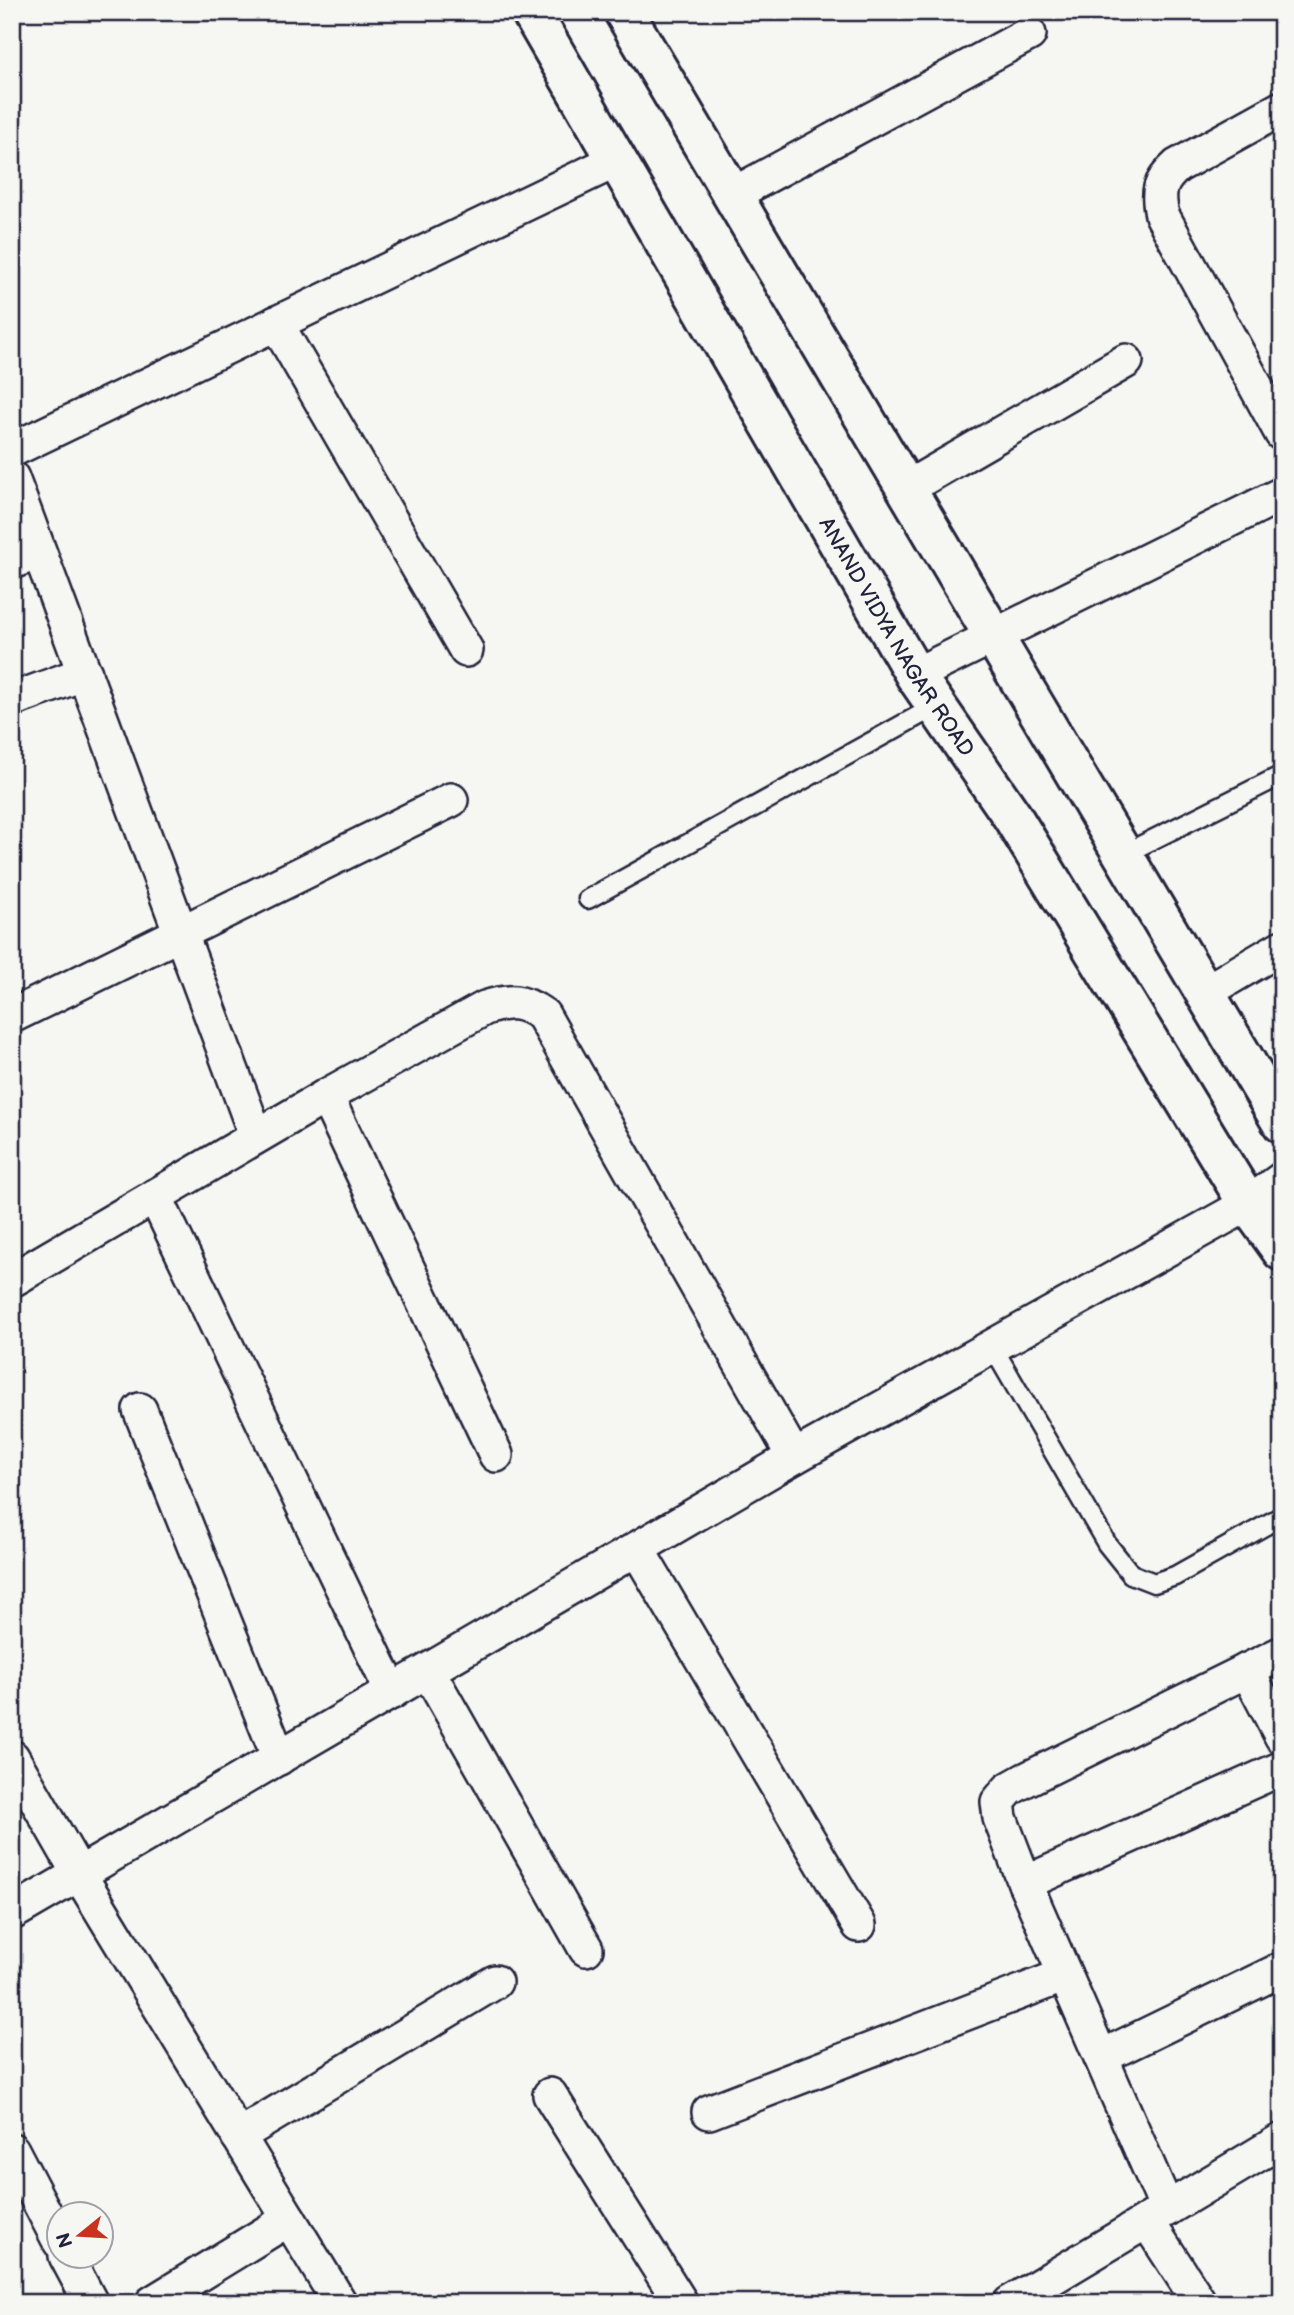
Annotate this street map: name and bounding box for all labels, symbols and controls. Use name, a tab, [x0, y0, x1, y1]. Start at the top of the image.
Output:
street label: ANAND VIDYA NAGAR ROAD	[813, 513, 979, 761]
north arrow	[46, 2200, 116, 2270]
text: N	[52, 2229, 78, 2250]

